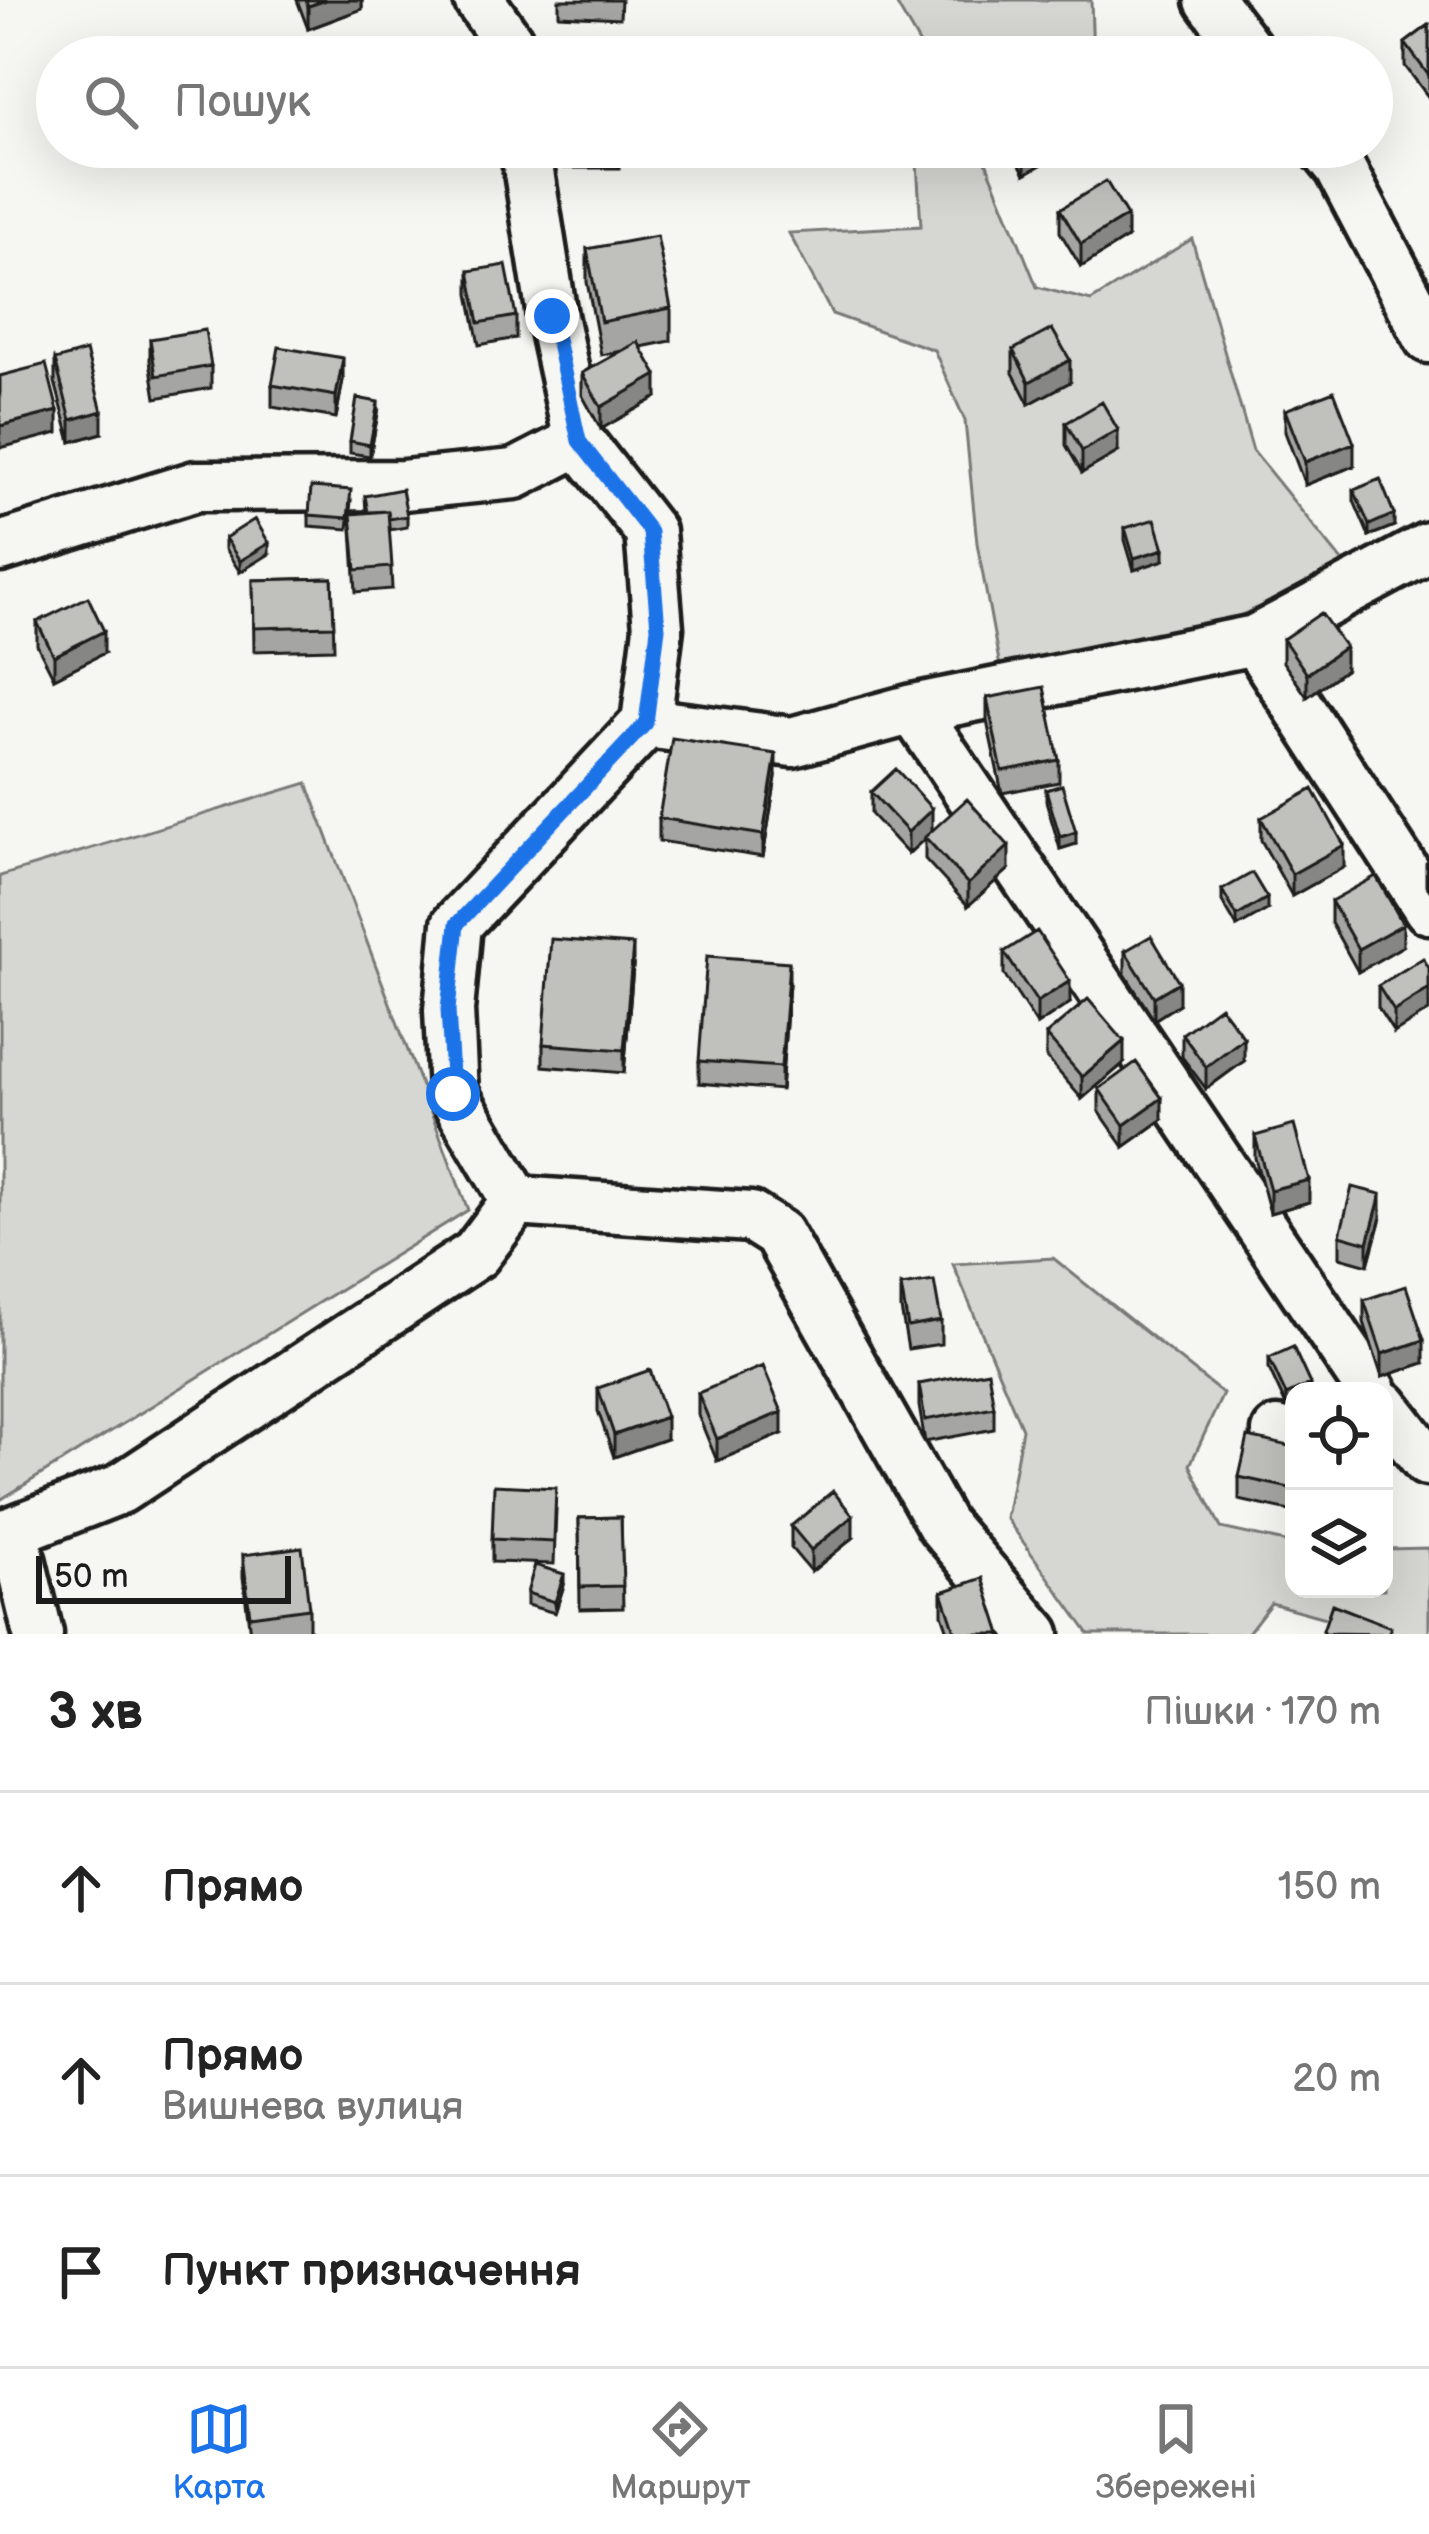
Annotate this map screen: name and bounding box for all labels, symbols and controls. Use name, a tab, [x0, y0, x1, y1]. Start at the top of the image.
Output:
search box	[36, 36, 1393, 168]
icon: search	[78, 69, 144, 135]
text: Пошук	[174, 75, 311, 130]
route end	[525, 289, 579, 343]
route start	[426, 1067, 480, 1121]
map controls	[1285, 1382, 1393, 1598]
button: locate	[1285, 1382, 1393, 1490]
button: layers	[1285, 1490, 1393, 1598]
scale bar	[36, 1550, 291, 1603]
text: 50 m	[54, 1557, 129, 1597]
text: 3 хв	[48, 1682, 143, 1743]
text: Пішки · 170 m	[1144, 1689, 1381, 1736]
icon: ahead	[48, 1855, 114, 1921]
text: Прямо	[162, 1860, 303, 1915]
text: 150 m	[1278, 1864, 1381, 1911]
text: Прямо	[162, 2029, 303, 2084]
icon: ahead	[48, 2047, 114, 2113]
text: 20 m	[1292, 2056, 1381, 2103]
text: Вишнева вулиця	[162, 2084, 463, 2131]
icon: arrive	[48, 2239, 114, 2305]
text: Пункт призначення	[162, 2244, 581, 2299]
tab: Карта	[172, 2396, 265, 2508]
tab: Маршрут	[610, 2396, 751, 2508]
tab: Збережені	[1096, 2396, 1257, 2508]

